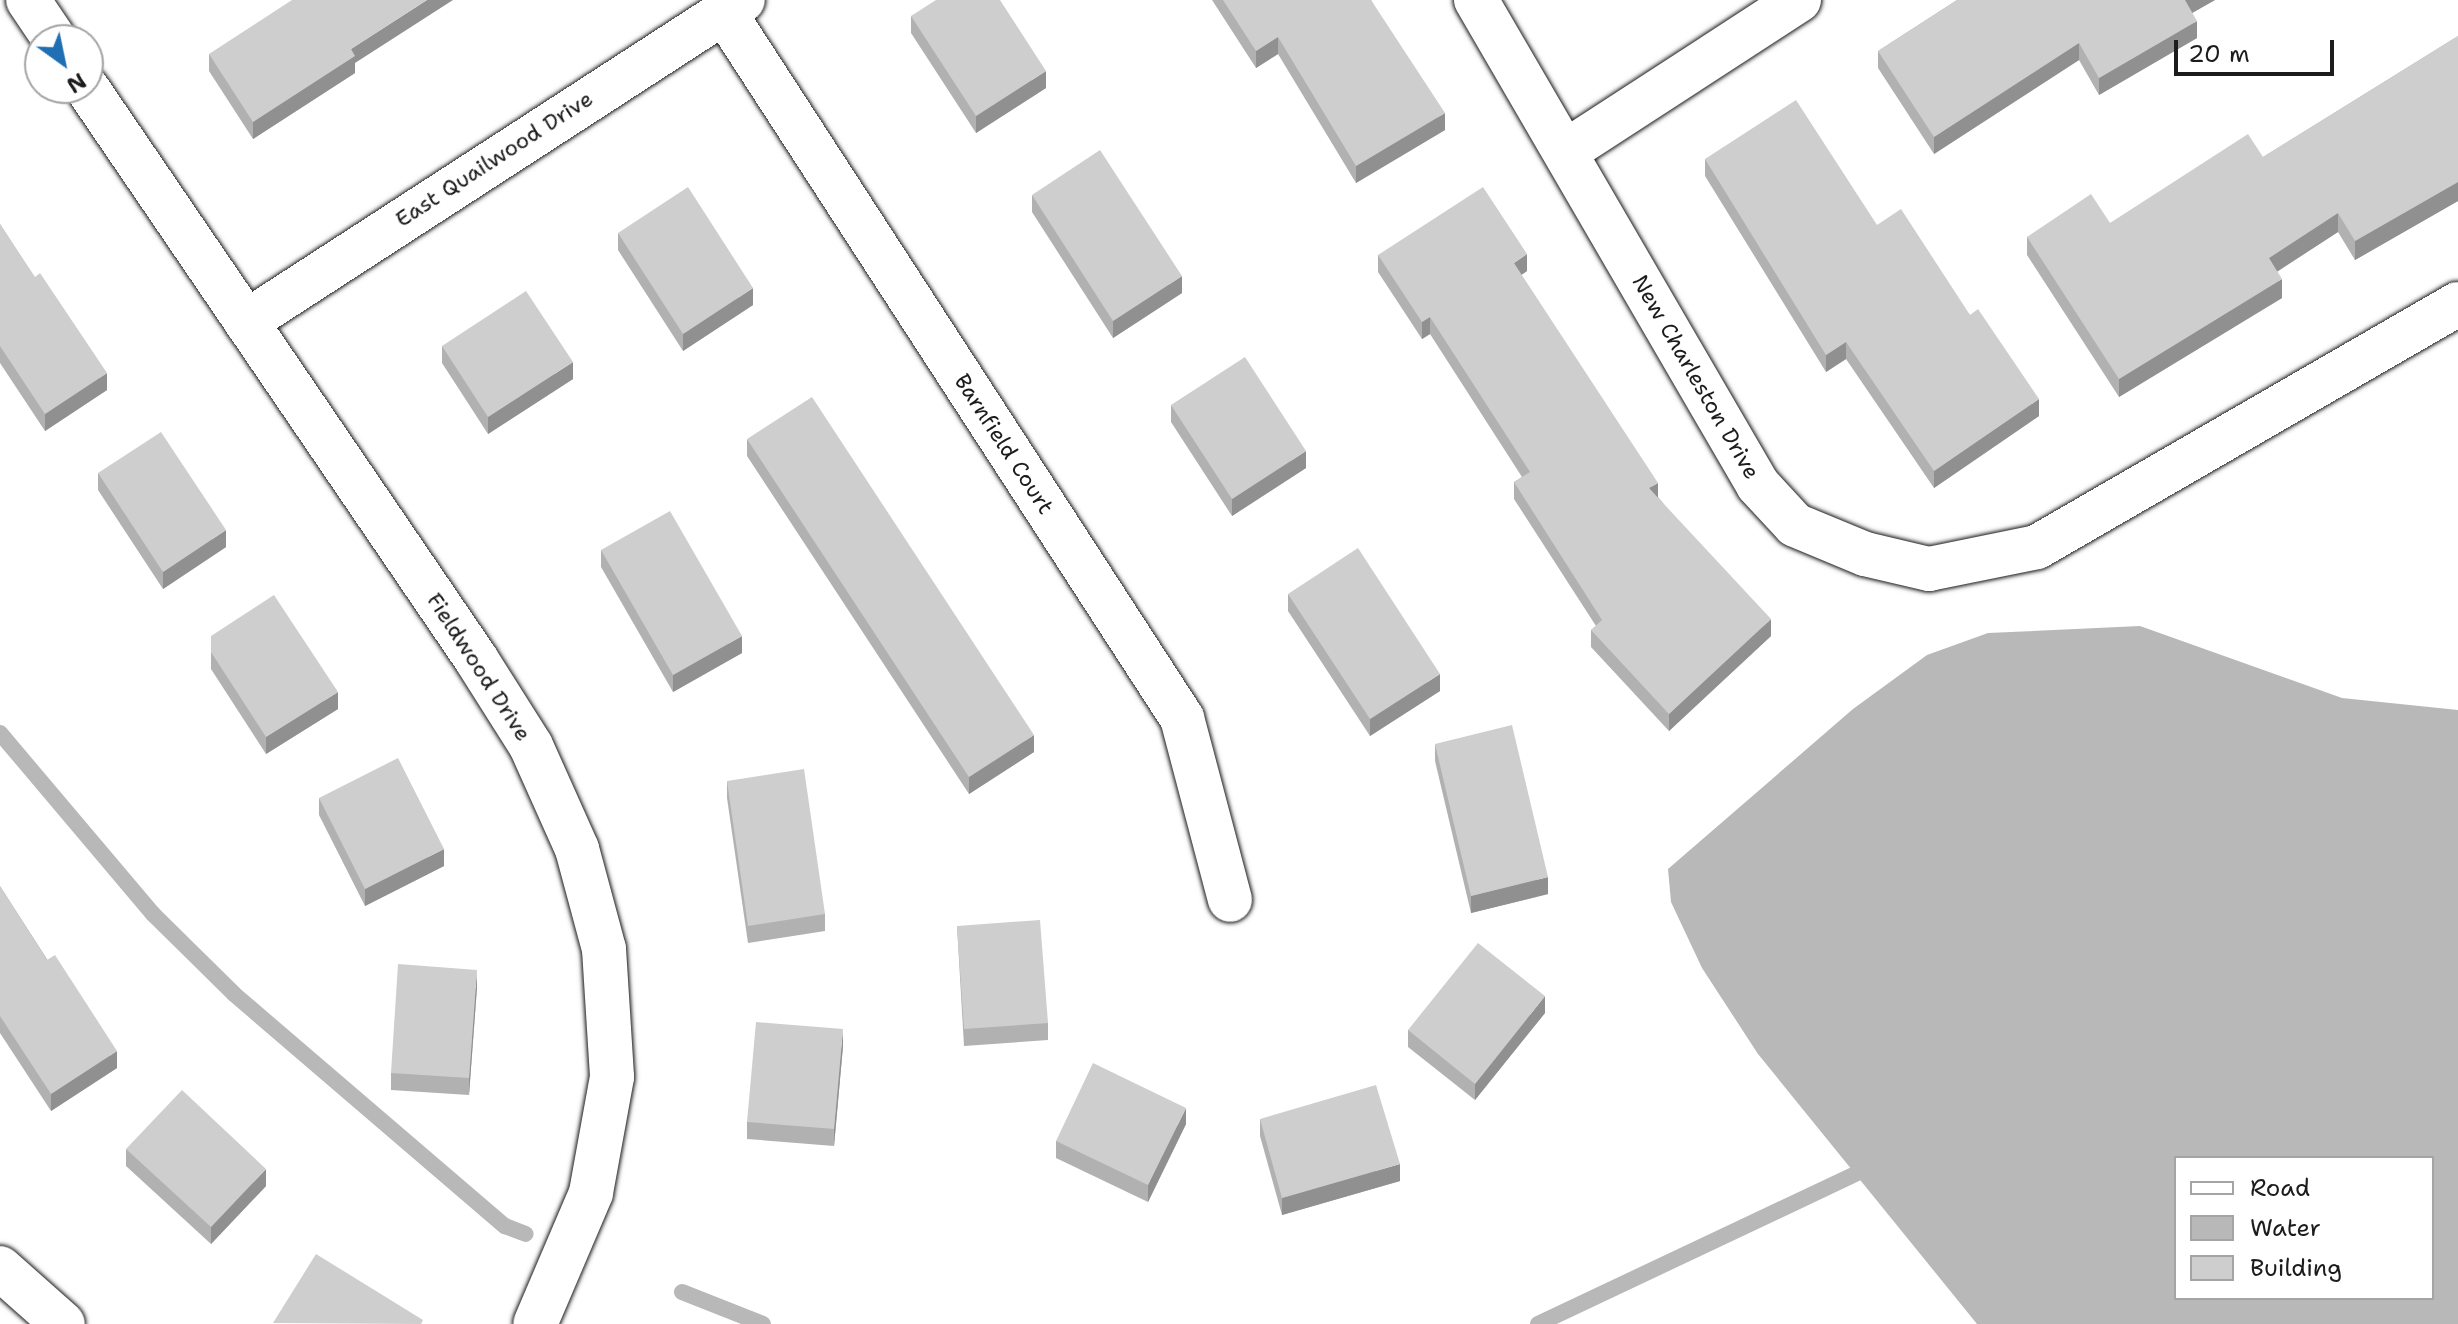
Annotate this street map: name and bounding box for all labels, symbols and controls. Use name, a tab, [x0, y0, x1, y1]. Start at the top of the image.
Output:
north arrow	[24, 24, 104, 104]
scale bar	[2178, 24, 2338, 74]
text: 20 m	[2188, 38, 2250, 70]
text: N	[61, 66, 91, 100]
street label: East Quailwood Drive	[390, 85, 598, 233]
street label: New Charleston Drive	[1627, 270, 1765, 484]
street label: Barnfield Court	[949, 369, 1059, 519]
street label: Fieldwood Drive	[421, 588, 537, 746]
legend	[2174, 1156, 2434, 1300]
text: Road	[2250, 1172, 2310, 1204]
text: Water	[2250, 1212, 2321, 1244]
text: Building	[2250, 1252, 2342, 1284]

